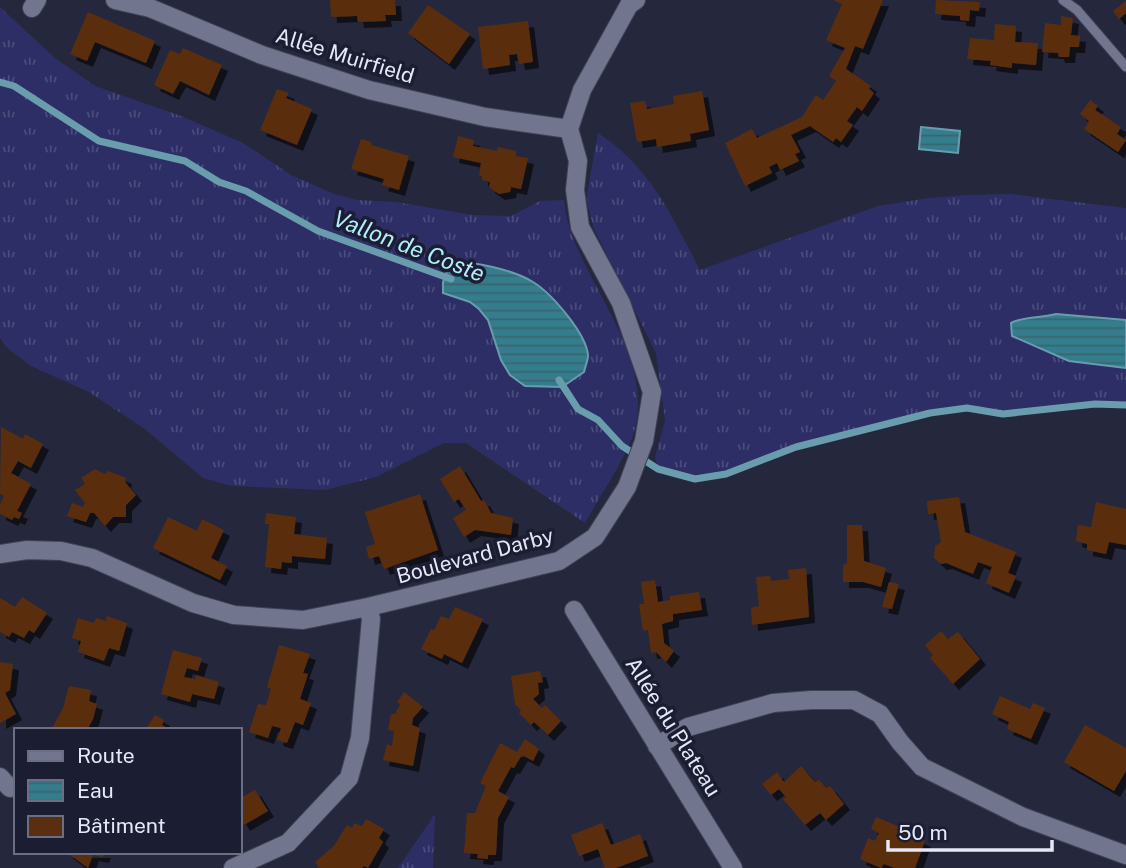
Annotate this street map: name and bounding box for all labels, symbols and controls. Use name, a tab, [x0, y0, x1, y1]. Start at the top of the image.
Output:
street label: Allée Muirfield	[273, 23, 417, 88]
water label: Vallon de Coste	[330, 204, 489, 287]
street label: Boulevard Darby	[394, 523, 556, 588]
street label: Allée du Plateau	[621, 653, 726, 801]
legend	[14, 728, 242, 854]
text: Route	[77, 743, 135, 768]
text: Eau	[77, 778, 114, 803]
scale bar	[888, 808, 1052, 852]
text: Bâtiment	[77, 813, 166, 838]
text: 50 m	[898, 820, 948, 845]

